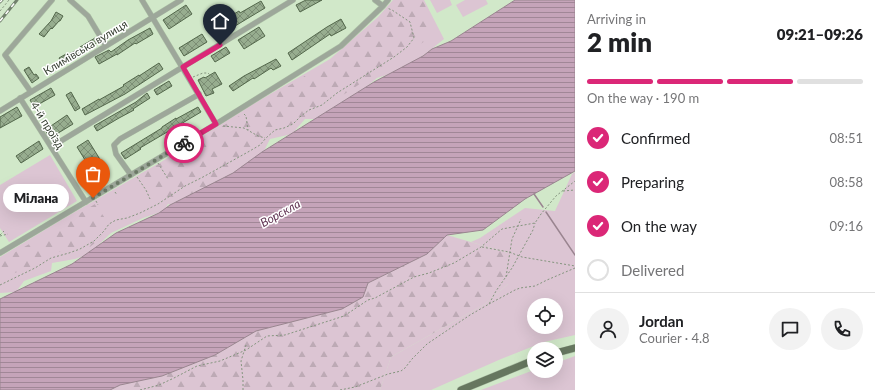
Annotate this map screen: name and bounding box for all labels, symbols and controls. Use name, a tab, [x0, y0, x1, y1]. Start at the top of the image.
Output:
pin	[203, 4, 237, 45]
icon: home	[209, 10, 231, 32]
text: Arriving in	[587, 11, 646, 27]
street label: Климівська вулиця	[41, 17, 129, 77]
text: 09:21–09:26	[777, 25, 863, 43]
text: 2 min	[587, 26, 652, 58]
text: On the way · 190 m	[587, 90, 699, 106]
street label: 4-й проїзд	[29, 99, 68, 151]
courier	[164, 123, 204, 163]
icon: check	[587, 127, 609, 149]
text: Confirmed	[621, 129, 690, 147]
text: 08:51	[830, 130, 863, 146]
icon: bike	[173, 132, 195, 154]
pin	[76, 157, 110, 198]
icon: bag	[82, 163, 104, 185]
icon: check	[587, 171, 609, 193]
text: Preparing	[621, 173, 684, 191]
text: 08:58	[830, 174, 863, 190]
callout: Мілана	[3, 184, 69, 212]
text: Мілана	[14, 190, 58, 206]
water label: Ворскла	[257, 196, 303, 230]
icon: check	[587, 215, 609, 237]
text: On the way	[621, 217, 697, 235]
text: 09:16	[830, 218, 863, 234]
text: Delivered	[621, 261, 684, 279]
map controls	[527, 298, 563, 378]
button: locate	[527, 298, 563, 334]
button: person	[587, 308, 629, 350]
button: chat	[769, 308, 811, 350]
button: phone	[821, 308, 863, 350]
text: Jordan	[639, 312, 684, 330]
text: Courier · 4.8	[639, 330, 710, 346]
button: layers	[527, 342, 563, 378]

